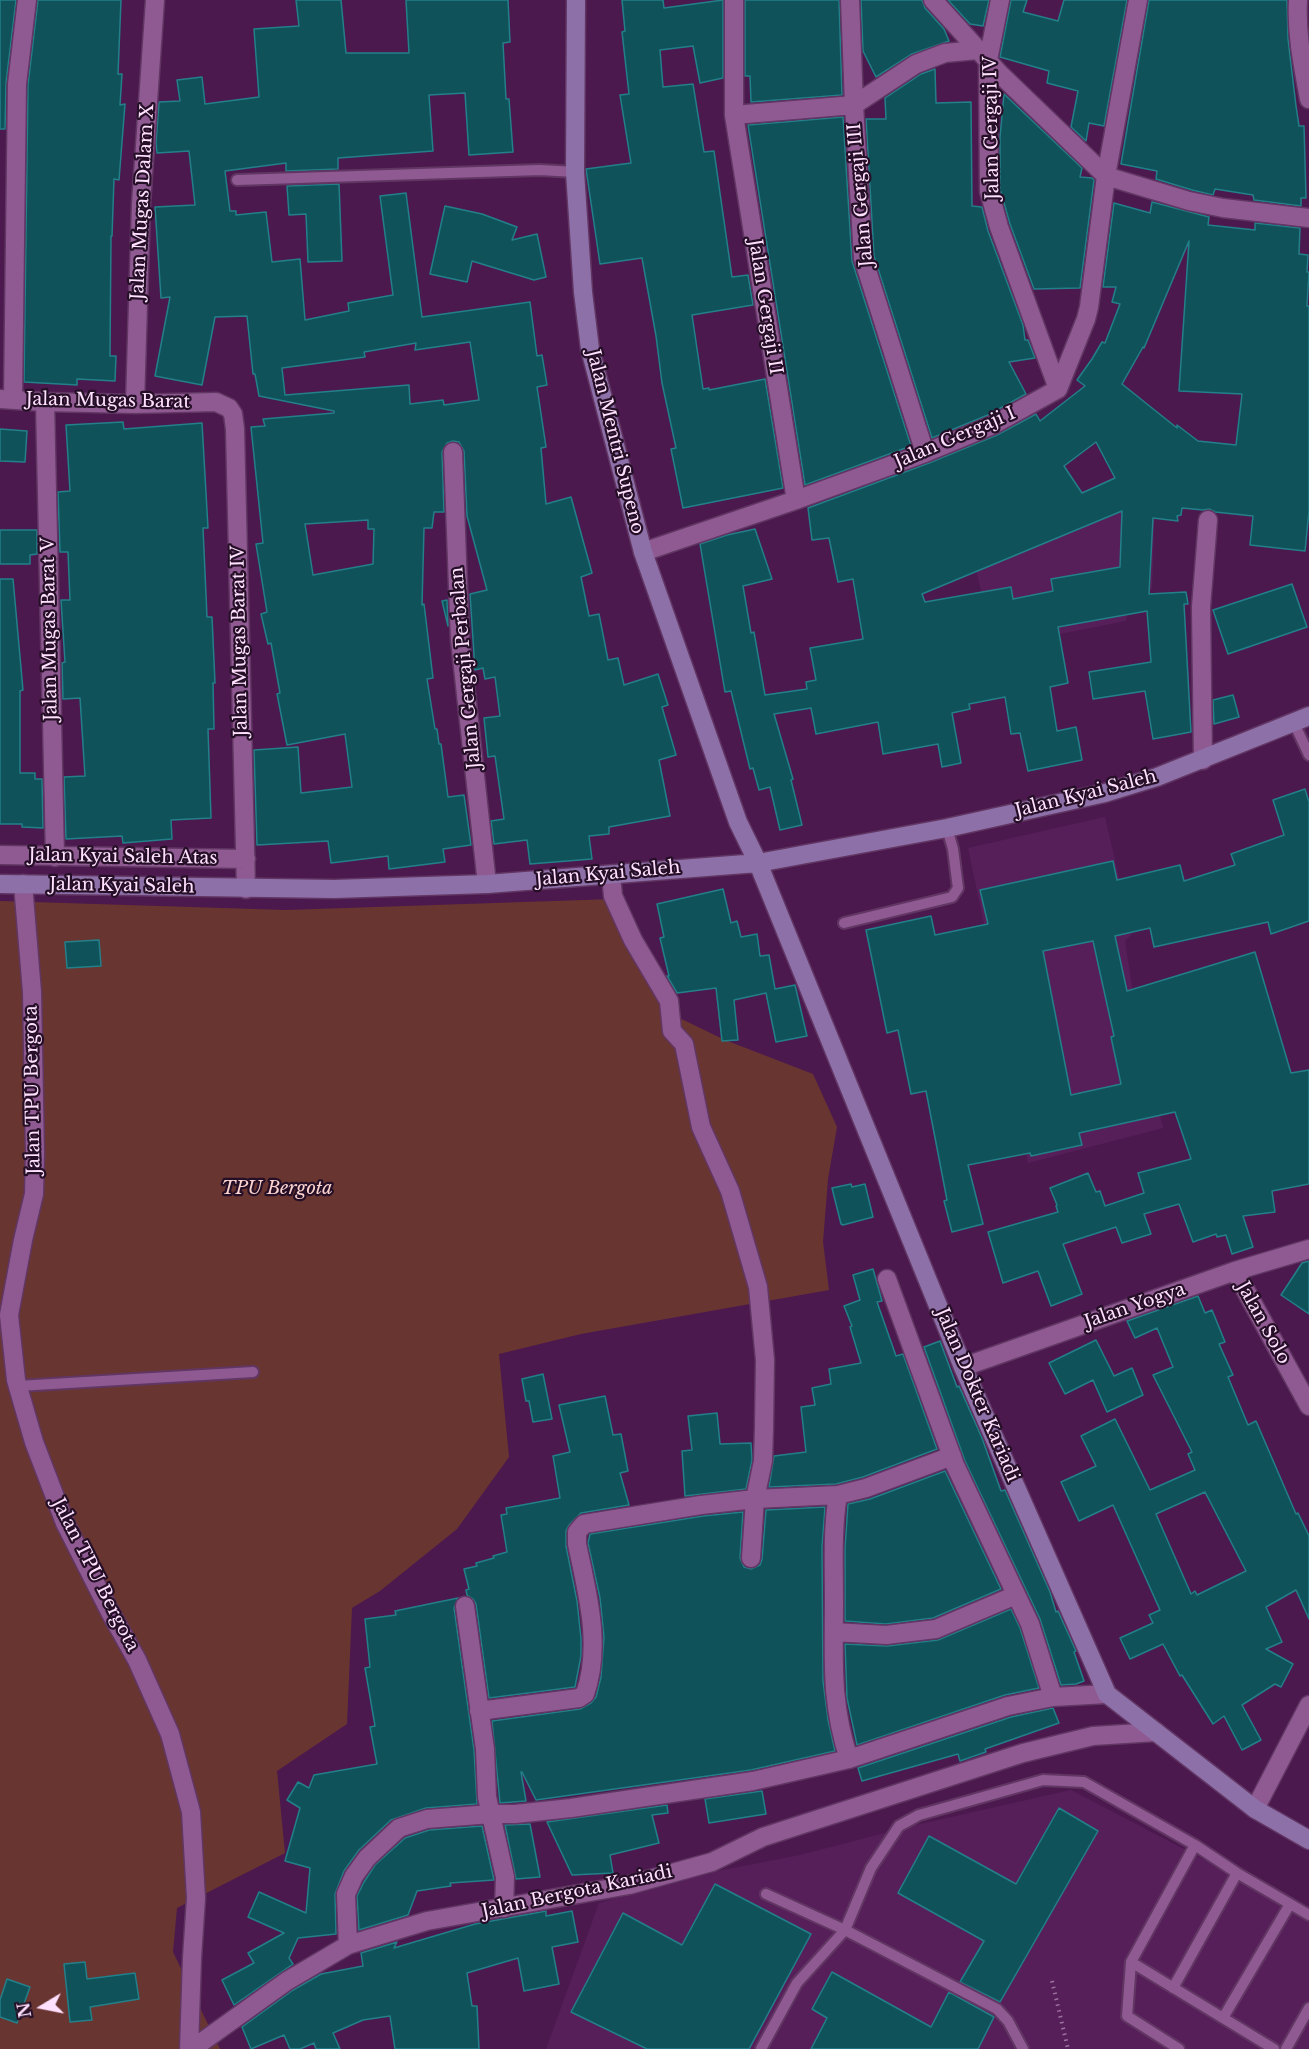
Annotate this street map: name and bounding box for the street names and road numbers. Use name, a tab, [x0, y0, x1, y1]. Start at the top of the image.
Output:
street label: Jalan Gergaji IV	[980, 56, 1004, 200]
street label: Jalan Mugas Dalam X	[127, 104, 159, 300]
street label: Jalan Gergaji III	[844, 122, 878, 268]
street label: Jalan Gergaji II	[744, 238, 786, 376]
street label: Jalan Mentri Supeno	[582, 348, 648, 536]
street label: Jalan Mugas Barat	[26, 389, 190, 413]
street label: Jalan Gergaji I	[891, 403, 1019, 473]
street label: Jalan Mugas Barat V	[38, 537, 62, 721]
street label: Jalan Mugas Barat IV	[228, 545, 252, 737]
street label: Jalan Gergaji Perbalan	[446, 566, 486, 770]
street label: Jalan Kyai Saleh	[1013, 766, 1159, 822]
street label: Jalan Kyai Saleh Atas	[28, 845, 218, 869]
street label: Jalan Kyai Saleh	[535, 857, 681, 891]
street label: Jalan Kyai Saleh	[49, 874, 195, 898]
street label: Jalan TPU Bergota	[21, 1005, 45, 1175]
street label: Jalan Solo	[1232, 1278, 1294, 1368]
street label: Jalan Yogya	[1082, 1279, 1188, 1333]
street label: Jalan Dokter Kariadi	[931, 1305, 1023, 1485]
street label: Jalan TPU Bergota	[47, 1495, 143, 1655]
street label: Jalan Bergota Kariadi	[480, 1861, 674, 1923]

